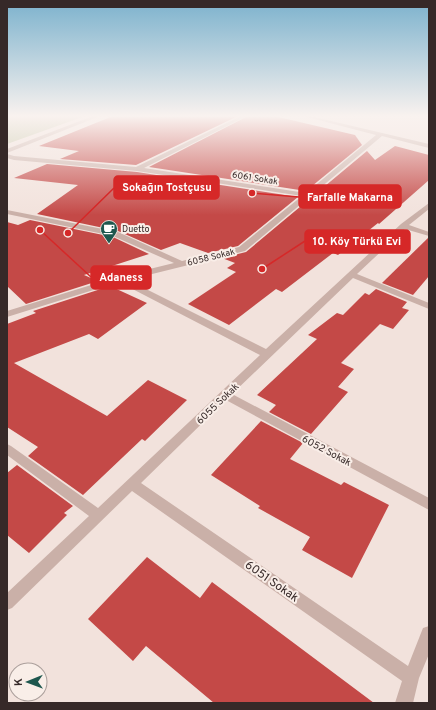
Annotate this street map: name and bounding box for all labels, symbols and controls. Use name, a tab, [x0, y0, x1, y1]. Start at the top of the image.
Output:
street label: 6061 Sokak	[231, 169, 279, 188]
callout: Sokağın Tostçusu	[114, 176, 219, 199]
text: Sokağın Tostçusu	[122, 181, 212, 195]
callout: Farfalle Makarna	[299, 185, 401, 208]
text: Farfalle Makarna	[307, 191, 393, 205]
cafe icon: Duetto	[99, 219, 119, 244]
place label: Duetto	[122, 224, 150, 235]
callout: 10. Köy Türkü Evi	[305, 230, 410, 253]
text: 10. Köy Türkü Evi	[313, 235, 401, 249]
street label: 6058 Sokak	[186, 246, 236, 269]
callout: Adaness	[91, 266, 151, 289]
text: Adaness	[99, 271, 143, 285]
street label: 6055 Sokak	[194, 381, 242, 428]
street label: 6052 Sokak	[299, 433, 353, 470]
street label: 6051 Sokak	[241, 557, 301, 606]
north arrow	[8, 662, 48, 702]
text: K	[12, 678, 26, 686]

